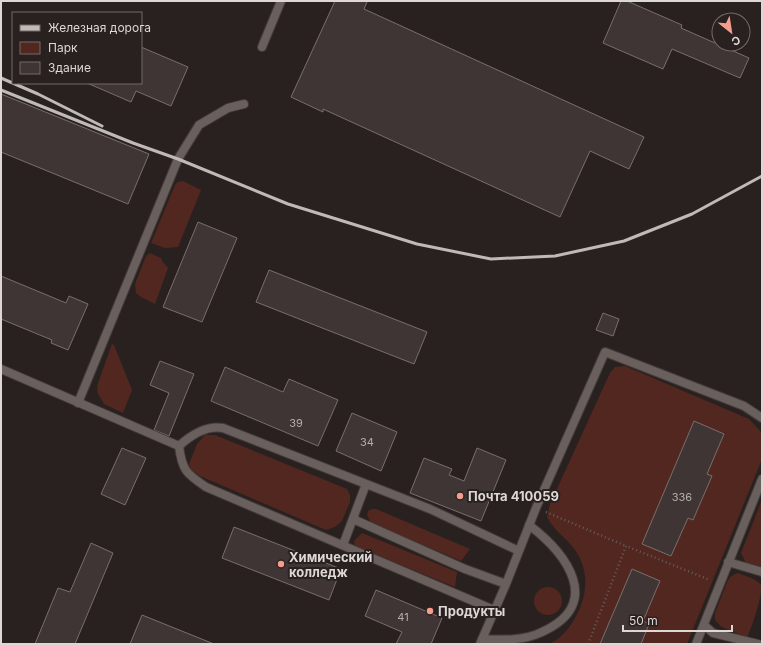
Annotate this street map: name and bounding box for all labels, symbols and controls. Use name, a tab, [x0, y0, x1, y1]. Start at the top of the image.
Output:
legend	[12, 12, 142, 84]
north arrow	[711, 12, 751, 52]
text: Железная дорога	[48, 20, 151, 35]
text: С	[729, 33, 743, 49]
text: Парк	[48, 40, 78, 55]
text: Здание	[48, 60, 91, 75]
house number: 39	[289, 416, 303, 430]
house number: 34	[360, 435, 374, 449]
place label: Почта 410059	[468, 488, 559, 504]
house number: 336	[672, 490, 692, 504]
marker: Почта 410059	[455, 491, 465, 501]
place label: Химический колледж	[289, 549, 372, 580]
marker: Химический колледж	[276, 559, 286, 569]
place label: Продукты	[438, 603, 505, 619]
marker: Продукты	[425, 606, 435, 616]
scale bar	[623, 607, 732, 633]
house number: 41	[397, 610, 409, 624]
text: 50 m	[629, 613, 658, 628]

